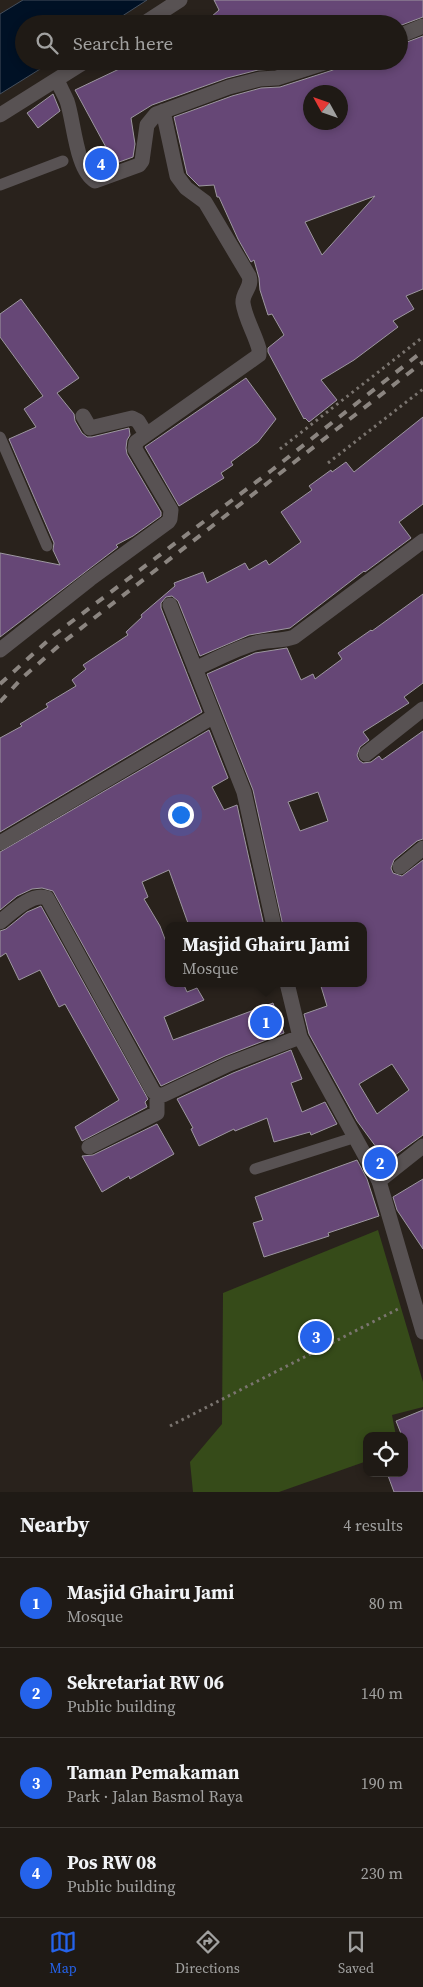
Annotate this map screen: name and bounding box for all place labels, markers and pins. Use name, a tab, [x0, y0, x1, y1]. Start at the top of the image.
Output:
pin: 4	[85, 145, 117, 183]
pin: 1	[250, 1003, 282, 1041]
pin: 2	[364, 1144, 396, 1182]
pin: 3	[300, 1318, 332, 1356]

